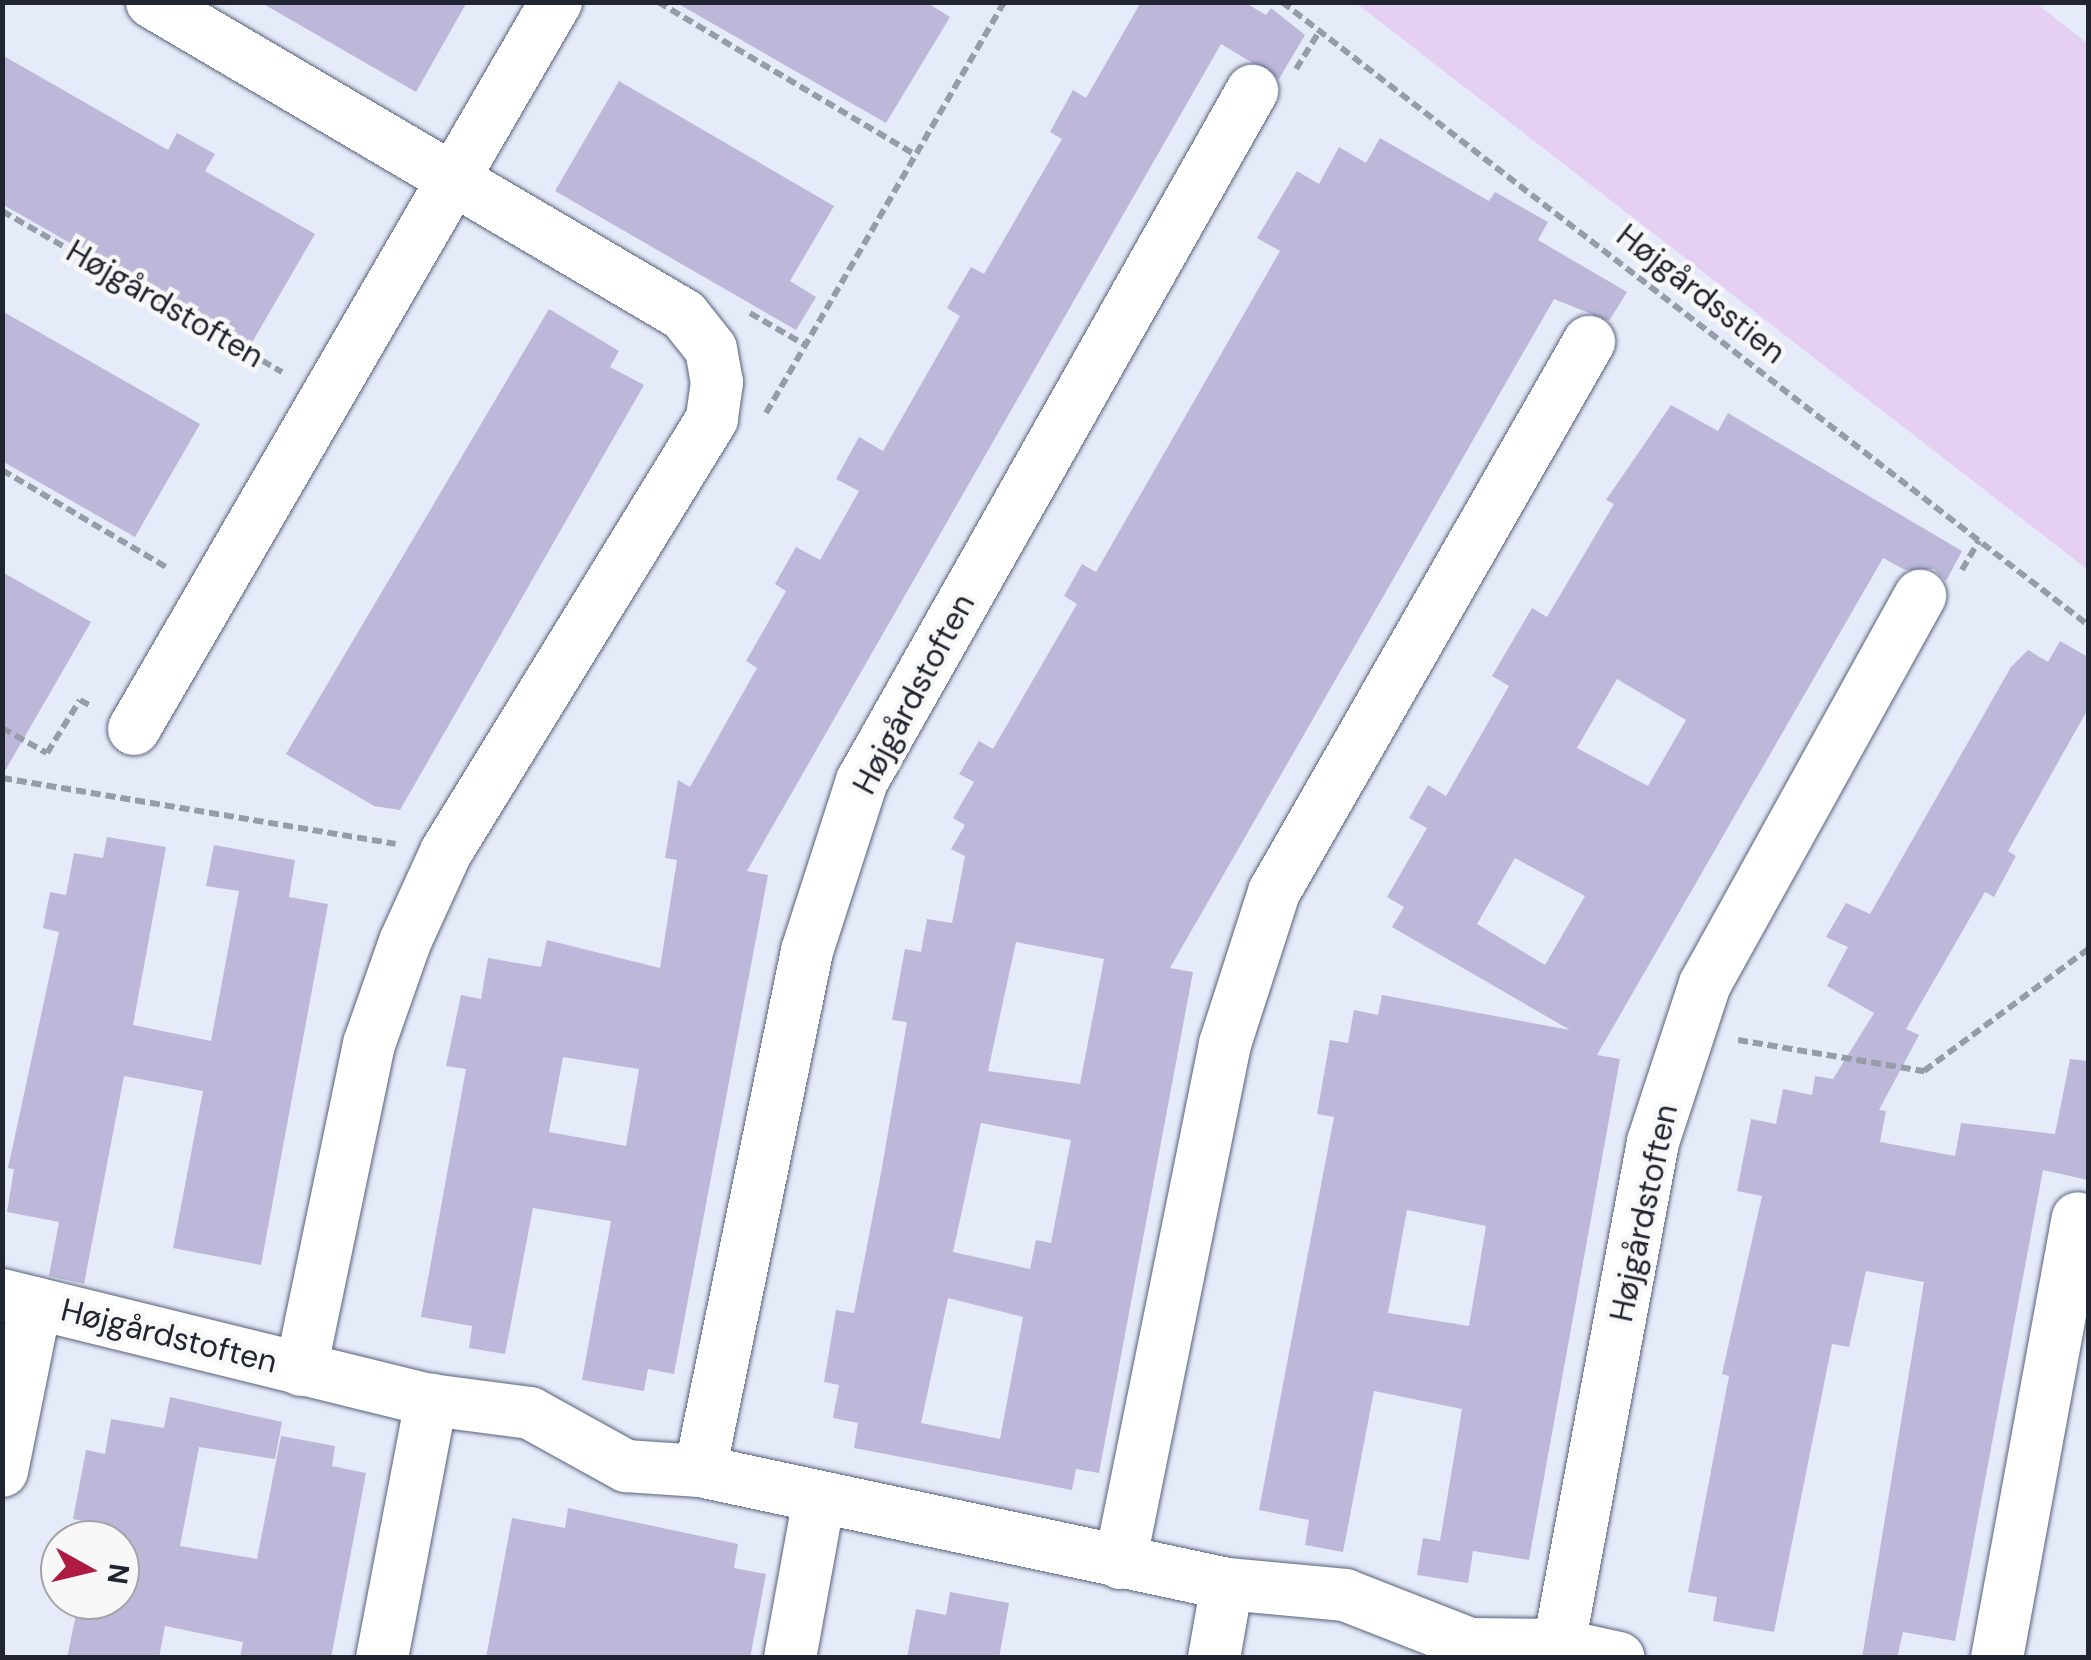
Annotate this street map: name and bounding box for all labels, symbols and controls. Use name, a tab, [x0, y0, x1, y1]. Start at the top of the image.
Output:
street label: Højgårdsstien	[1609, 216, 1793, 372]
street label: Højgårdstoften	[60, 232, 270, 376]
street label: Højgårdstoften	[845, 587, 983, 801]
street label: Højgårdstoften	[1602, 1101, 1686, 1325]
street label: Højgårdstoften	[57, 1291, 281, 1381]
north arrow	[40, 1520, 140, 1620]
text: N	[98, 1561, 138, 1587]

